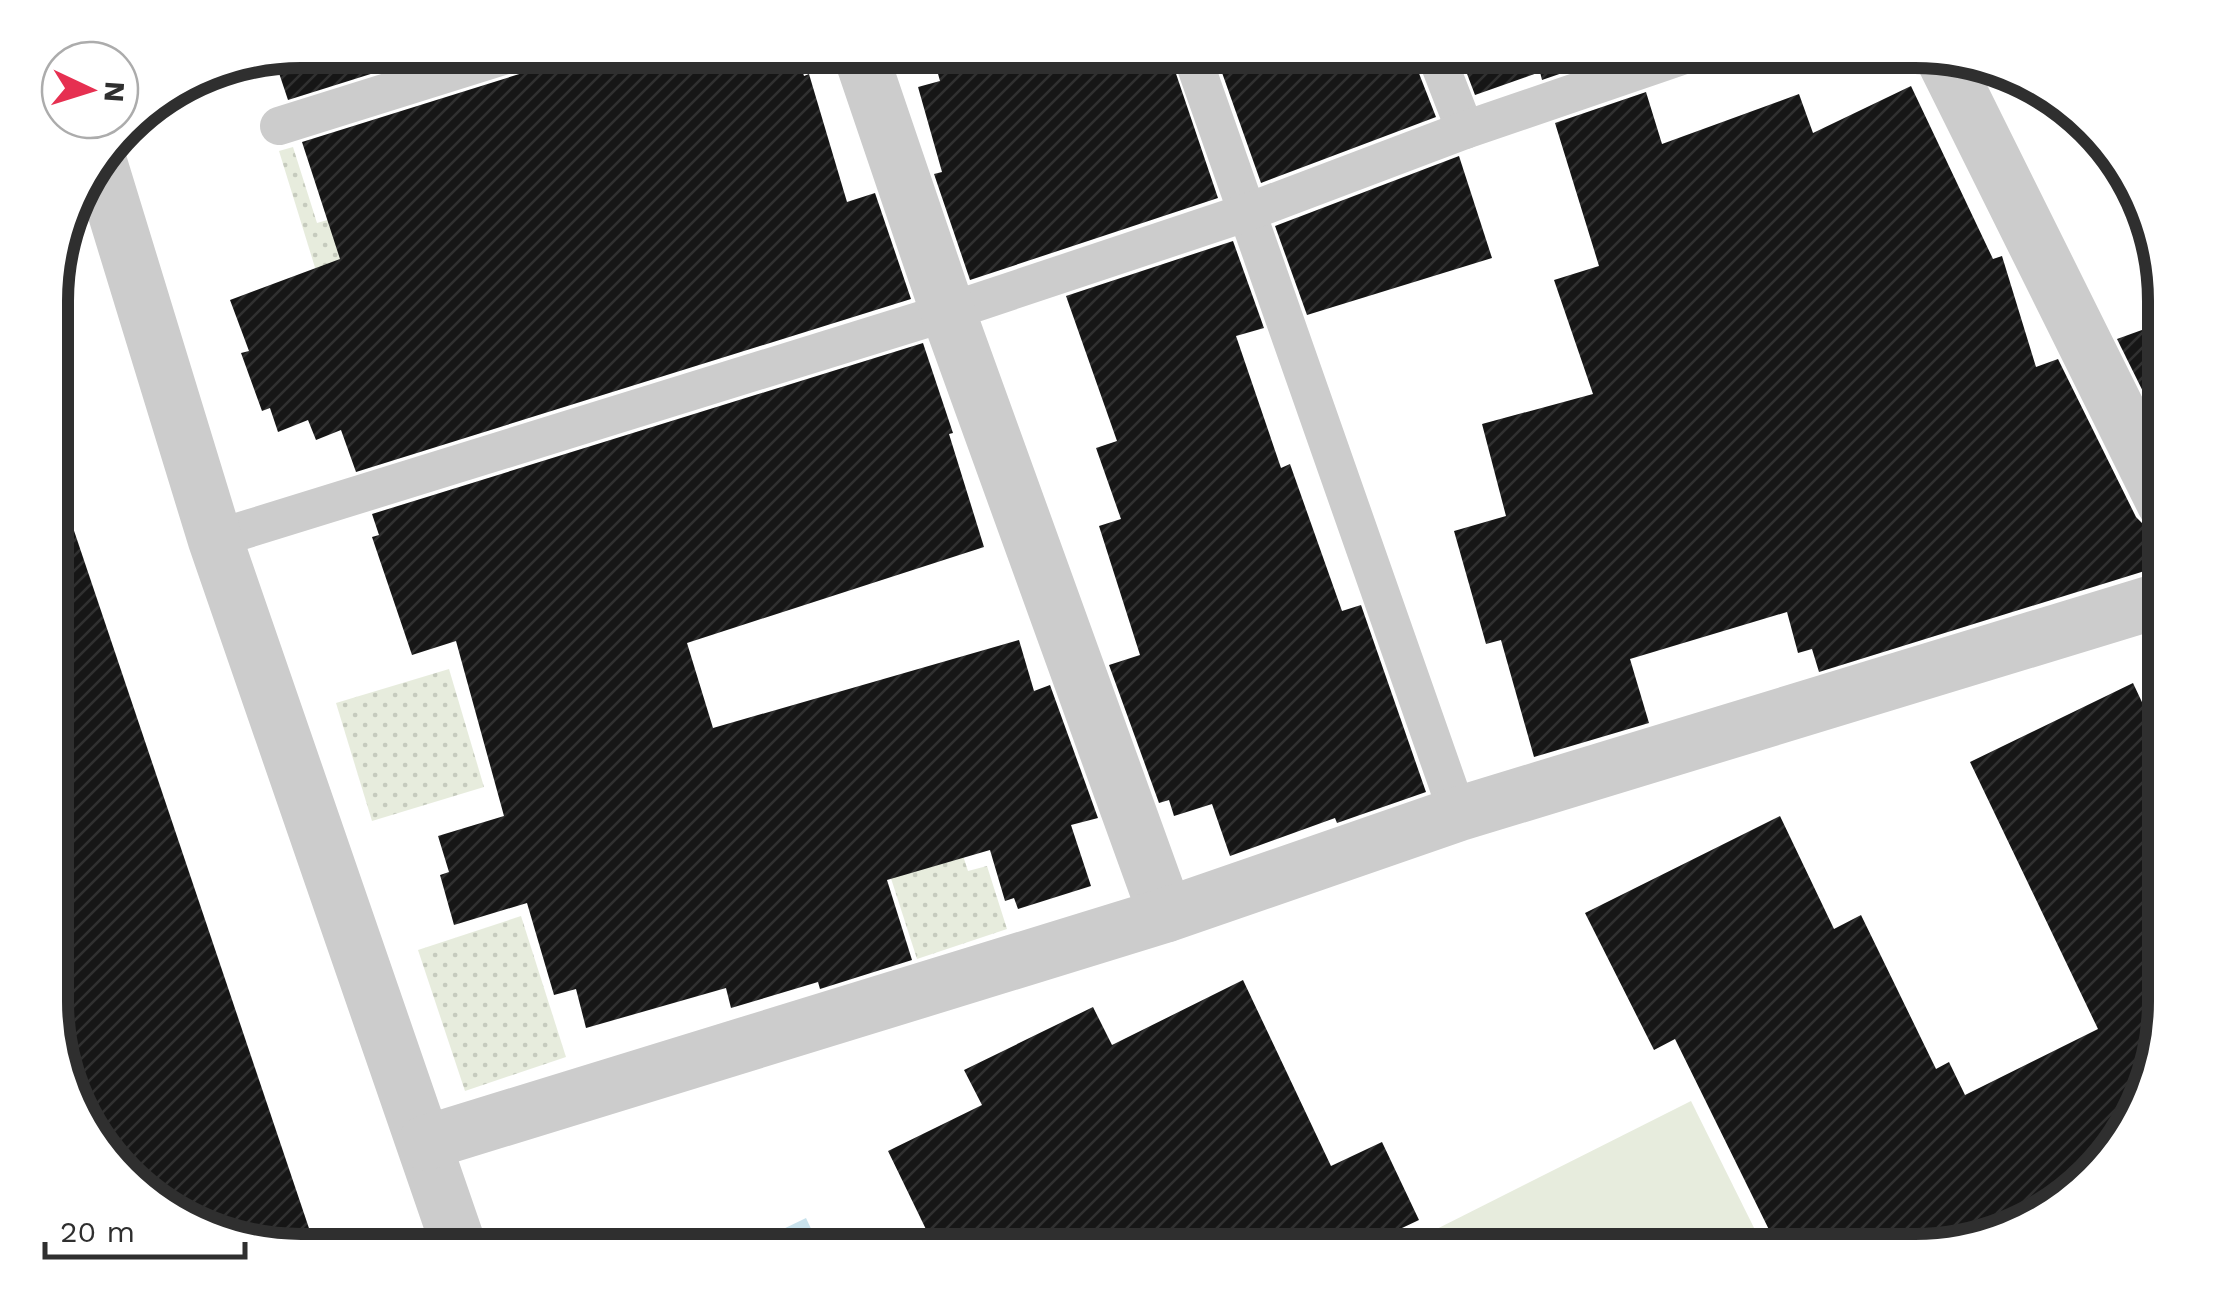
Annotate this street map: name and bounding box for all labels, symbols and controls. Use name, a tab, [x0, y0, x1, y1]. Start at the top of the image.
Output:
north arrow	[40, 40, 140, 140]
text: N	[97, 80, 132, 103]
scale bar	[45, 1197, 245, 1259]
text: 20 m	[60, 1214, 135, 1249]

